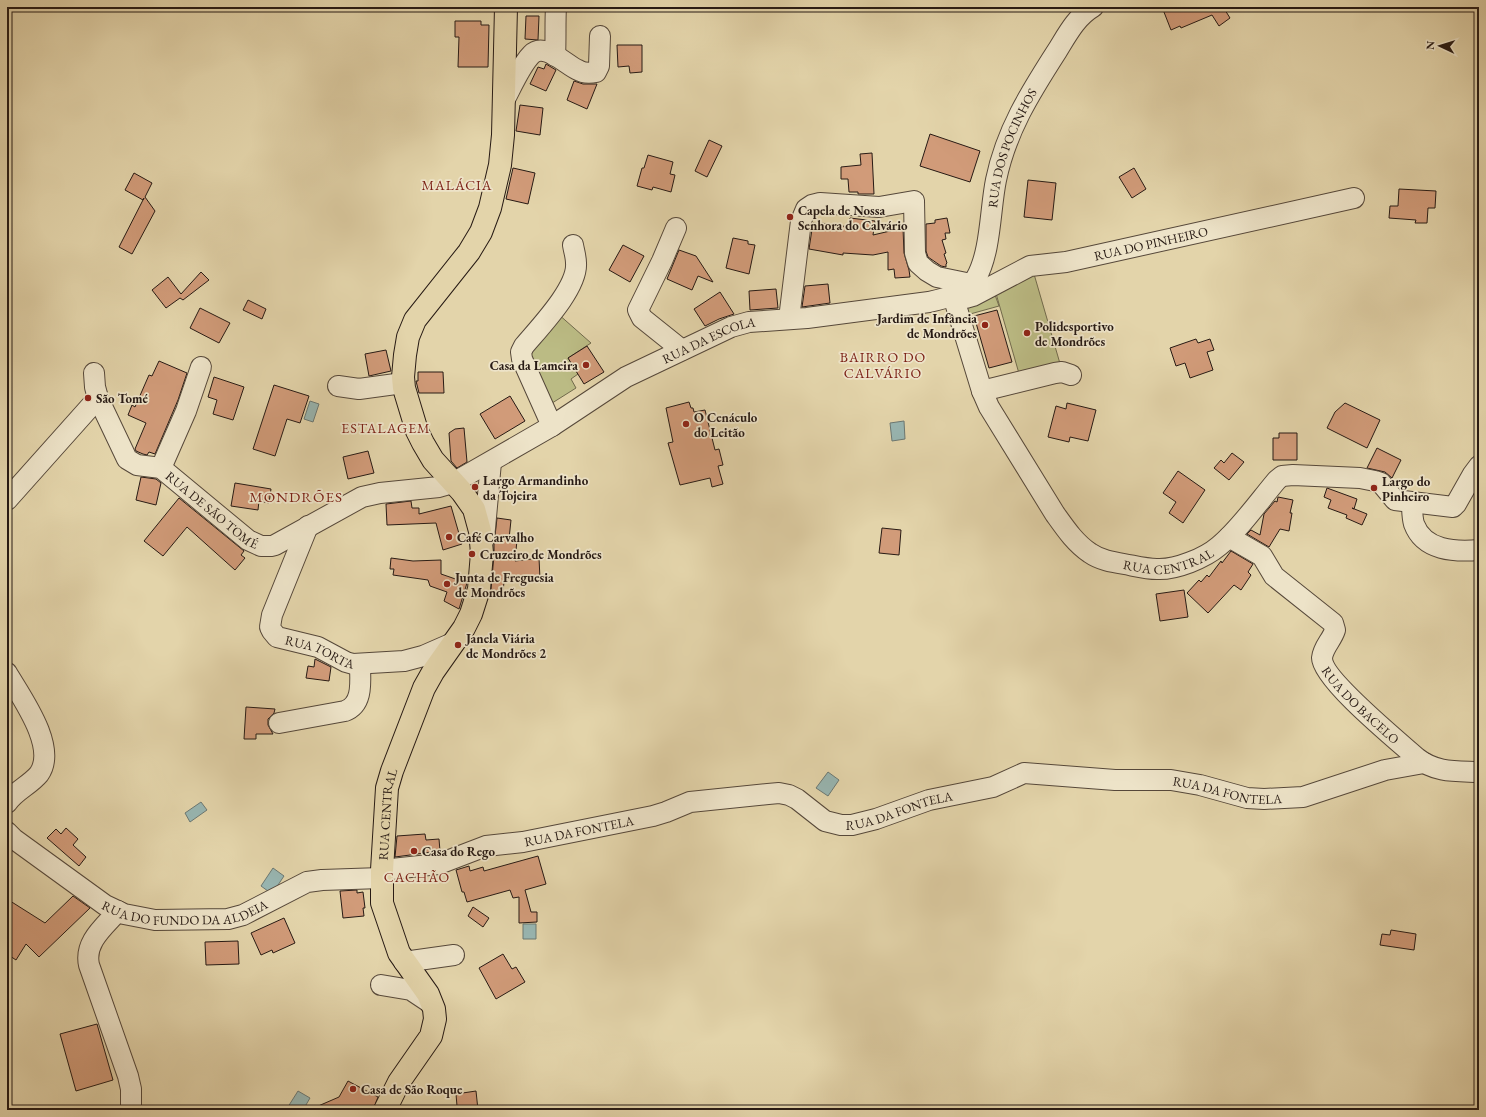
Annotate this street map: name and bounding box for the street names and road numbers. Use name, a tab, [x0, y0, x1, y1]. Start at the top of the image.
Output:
street label: RUA DOS POCINHOS	[984, 85, 1040, 209]
street label: RUA DO PINHEIRO	[1092, 222, 1209, 264]
street label: RUA DA ESCOLA	[659, 313, 757, 367]
street label: RUA DE SÃO TOMÉ	[162, 467, 261, 552]
street label: RUA CENTRAL	[1122, 544, 1217, 578]
street label: RUA TORTA	[284, 631, 357, 673]
street label: RUA DO BACELO	[1318, 663, 1403, 747]
street label: RUA CENTRAL	[374, 766, 401, 861]
street label: RUA DA FONTELA	[1172, 772, 1283, 808]
street label: RUA DA FONTELA	[846, 787, 955, 834]
street label: RUA DA FONTELA	[523, 811, 636, 850]
street label: RUA DO FUNDO DA ALDEIA	[100, 892, 270, 908]

